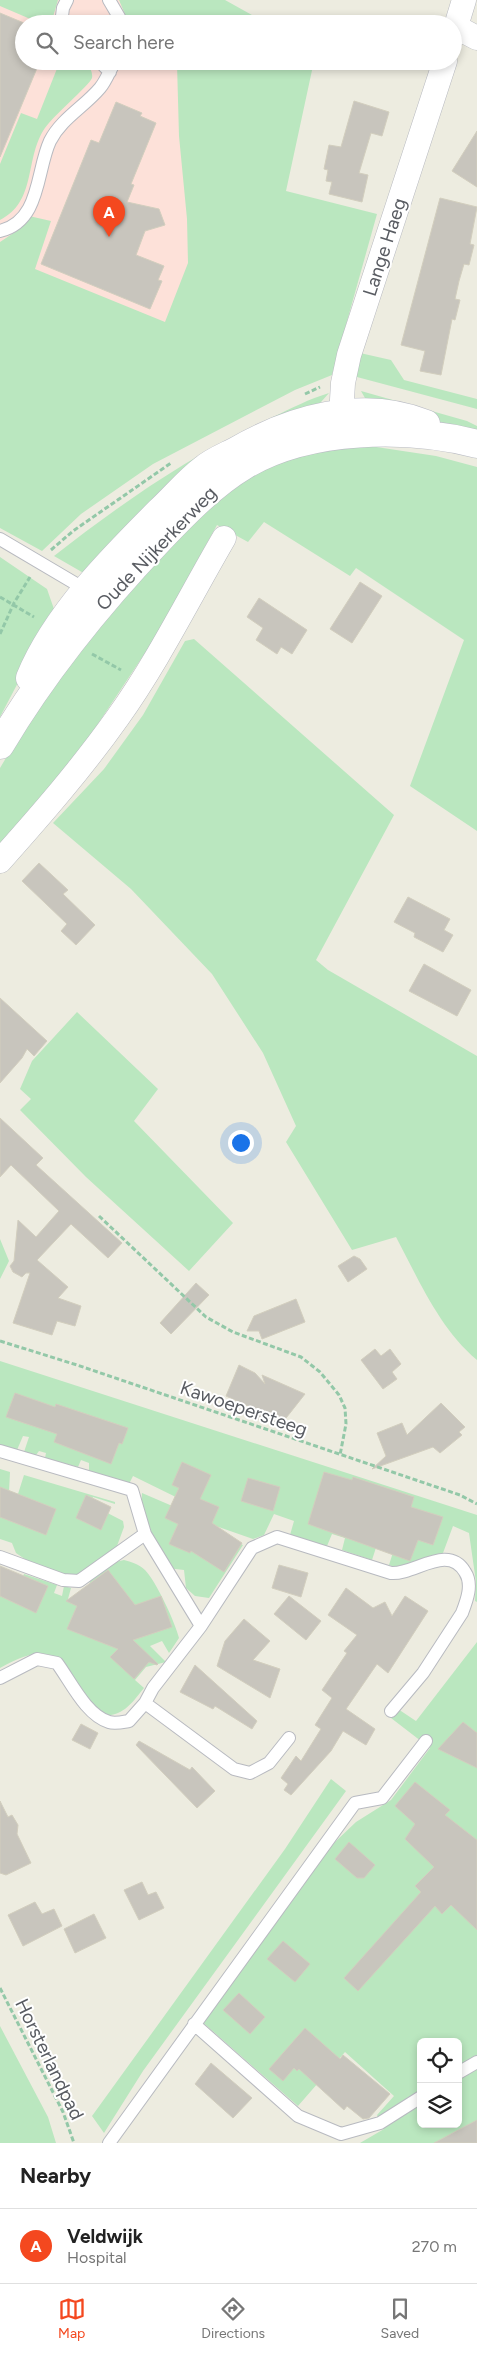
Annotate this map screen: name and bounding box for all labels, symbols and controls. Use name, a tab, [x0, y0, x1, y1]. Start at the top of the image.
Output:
search box	[15, 15, 462, 70]
icon: search	[33, 29, 61, 57]
text: Search here	[73, 31, 175, 54]
street label: Lange Haeg	[358, 195, 411, 299]
pin: A	[93, 196, 125, 237]
street label: Oude Nijkerkerweg	[91, 482, 221, 615]
your location	[228, 1130, 254, 1156]
street label: Kawoepersteeg	[177, 1376, 310, 1441]
street label: Horsterlandpad	[10, 1995, 89, 2124]
map controls	[417, 2038, 462, 2128]
button: locate	[417, 2038, 462, 2083]
button: layers	[417, 2083, 462, 2128]
text: Nearby	[20, 2163, 91, 2188]
text: Veldwijk	[67, 2225, 143, 2248]
text: A	[30, 2237, 42, 2256]
text: 270 m	[412, 2237, 457, 2256]
text: Hospital	[67, 2248, 127, 2267]
tab: Map	[58, 2295, 86, 2342]
tab: Directions	[201, 2295, 265, 2342]
tab: Saved	[381, 2295, 419, 2342]

